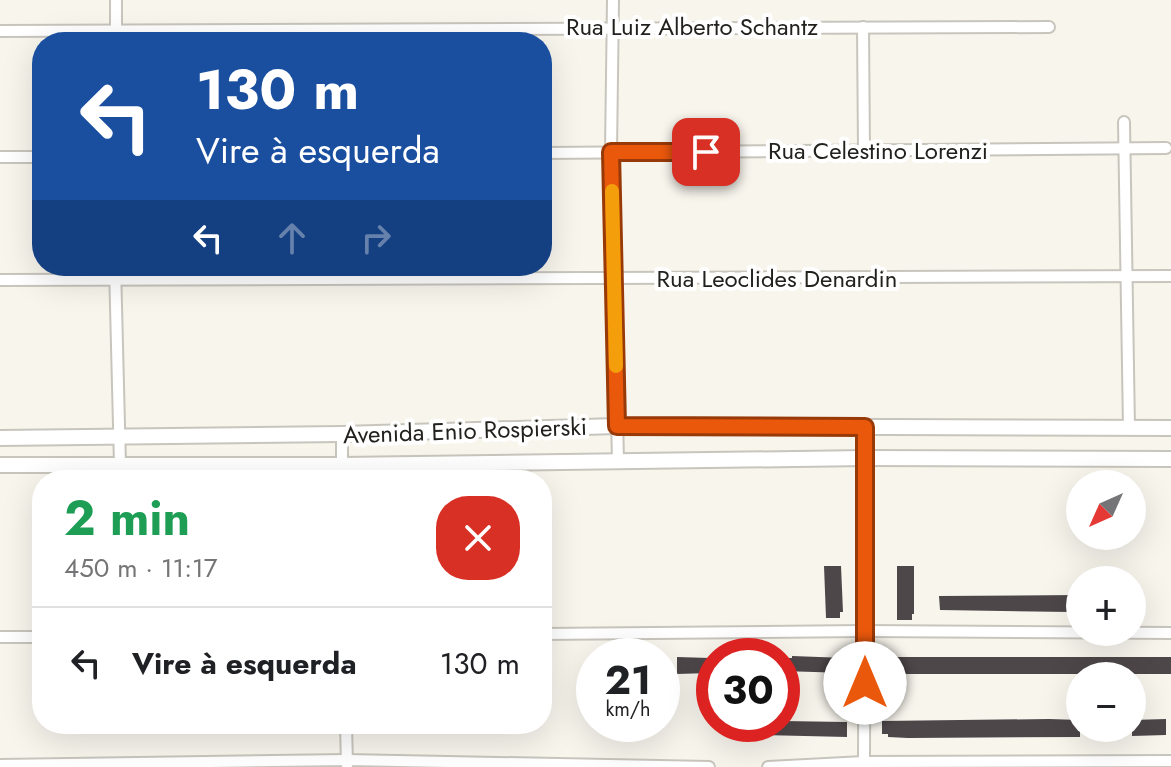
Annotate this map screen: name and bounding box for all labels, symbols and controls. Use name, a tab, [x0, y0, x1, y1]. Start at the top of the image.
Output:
street label: Rua Luiz Alberto Schantz	[566, 9, 818, 44]
text: 130 m	[196, 49, 359, 130]
icon: left	[64, 64, 168, 168]
pin	[672, 118, 740, 186]
text: Vire à esquerda	[196, 124, 440, 176]
icon: arrive	[684, 130, 728, 174]
street label: Rua Celestino Lorenzi	[768, 133, 988, 168]
icon: left	[186, 216, 230, 260]
icon: ahead	[270, 216, 314, 260]
icon: right	[354, 216, 398, 260]
street label: Rua Leoclides Denardin	[657, 261, 897, 296]
street label: Avenida Enio Rospierski	[342, 409, 588, 452]
north arrow	[1066, 470, 1146, 550]
map controls	[1066, 470, 1146, 742]
text: 2 min	[64, 484, 190, 553]
button: close	[436, 496, 520, 580]
text: 450 m · 11:17	[64, 549, 217, 587]
button: +	[1066, 566, 1146, 646]
speed limit sign: 30	[696, 638, 800, 742]
icon: left	[64, 641, 108, 685]
position arrow	[823, 641, 907, 725]
text: Vire à esquerda	[132, 642, 357, 685]
text: 130 m	[440, 642, 520, 685]
text: 21	[605, 651, 651, 709]
button: −	[1066, 662, 1146, 742]
text: km/h	[605, 695, 651, 724]

